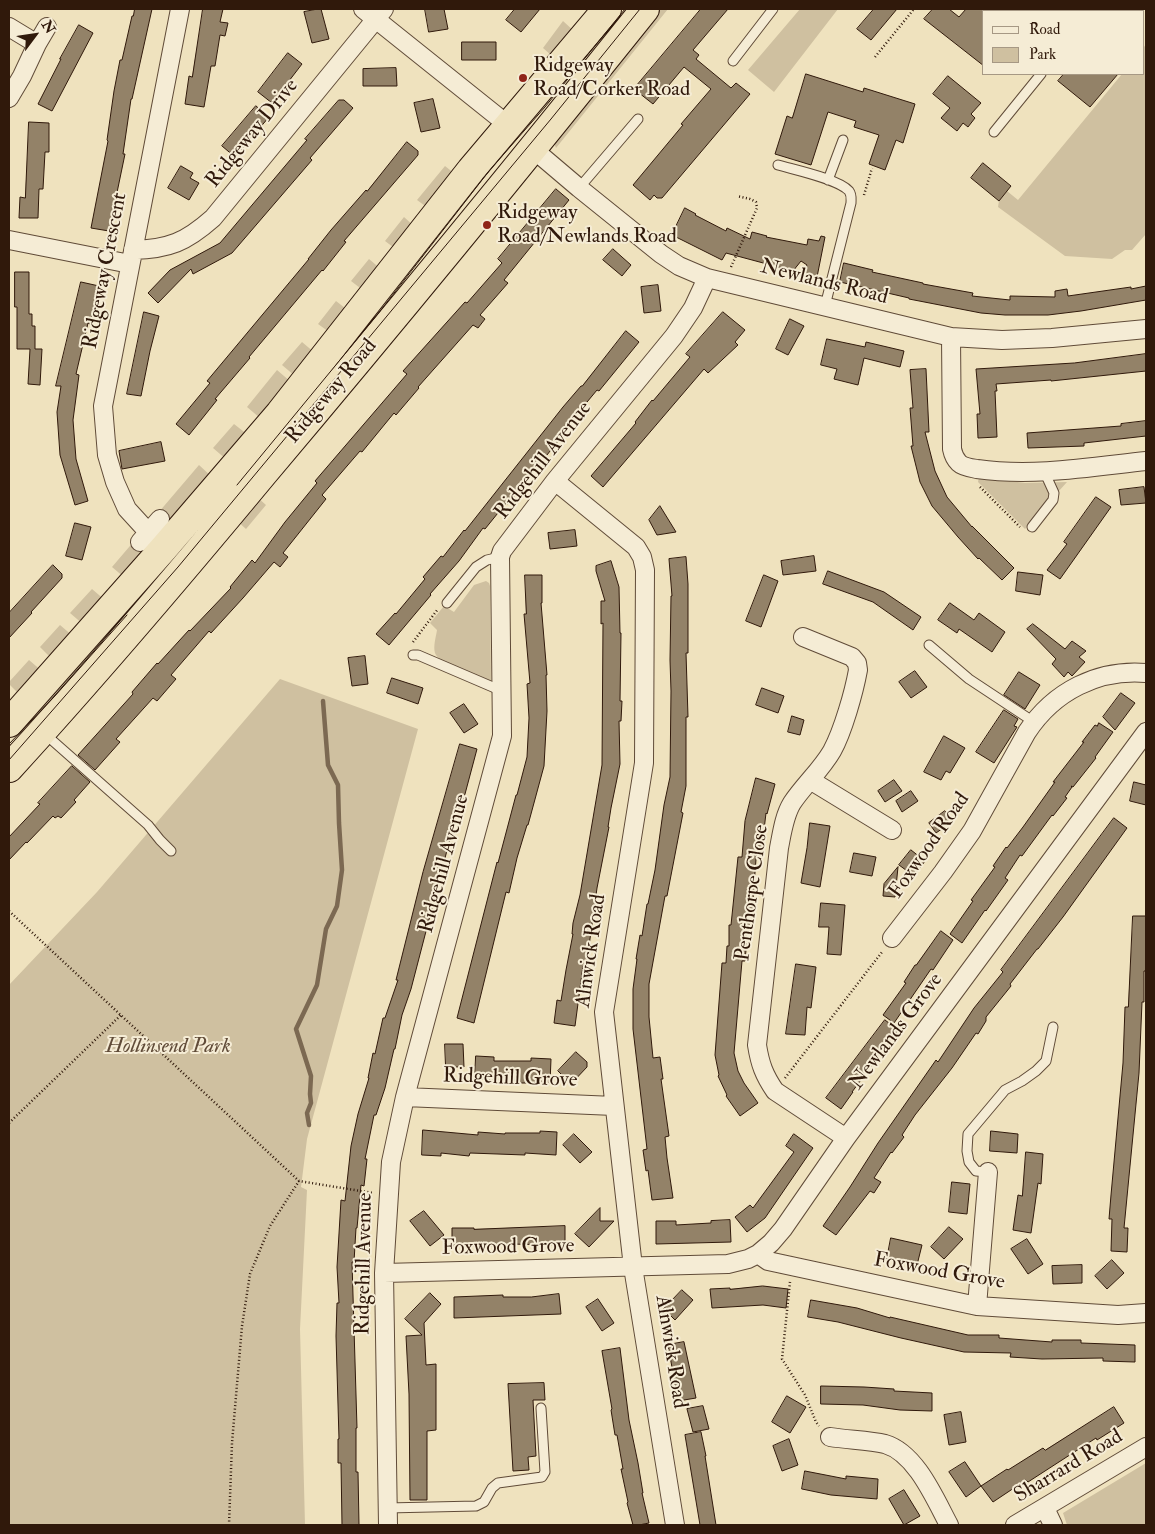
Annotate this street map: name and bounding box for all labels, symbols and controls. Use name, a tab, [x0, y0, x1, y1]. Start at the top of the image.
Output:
north arrow	[10, 10, 60, 60]
legend	[982, 10, 1145, 75]
text: N	[38, 17, 59, 37]
text: Road	[1029, 20, 1060, 39]
text: Park	[1029, 45, 1056, 64]
place label: Ridgeway Road/Corker Road	[533, 53, 690, 103]
marker: Ridgeway Road/Corker Road	[517, 72, 529, 84]
street label: Ridgeway Drive	[201, 74, 305, 194]
street label: Ridgeway Crescent	[78, 191, 134, 351]
place label: Ridgeway Road/Newlands Road	[497, 200, 677, 250]
marker: Ridgeway Road/Newlands Road	[481, 219, 493, 231]
street label: Newlands Road	[758, 255, 890, 311]
street label: Ridgeway Road	[281, 335, 383, 449]
street label: Ridgehill Avenue	[490, 397, 598, 525]
street label: Foxwood Road	[884, 788, 976, 904]
street label: Ridgehill Avenue	[414, 792, 476, 936]
street label: Penthorpe Close	[731, 823, 775, 963]
street label: Alnwick Road	[572, 893, 612, 1009]
street label: Newlands Grove	[845, 969, 949, 1095]
park label: Hollinsend Park	[105, 1034, 231, 1060]
street label: Ridgehill Grove	[442, 1064, 578, 1094]
street label: Ridgehill Avenue	[351, 1193, 379, 1335]
street label: Foxwood Grove	[441, 1234, 575, 1262]
street label: Foxwood Grove	[871, 1248, 1007, 1296]
street label: Alnwick Road	[649, 1293, 691, 1411]
street label: Sharrard Road	[1010, 1425, 1128, 1509]

